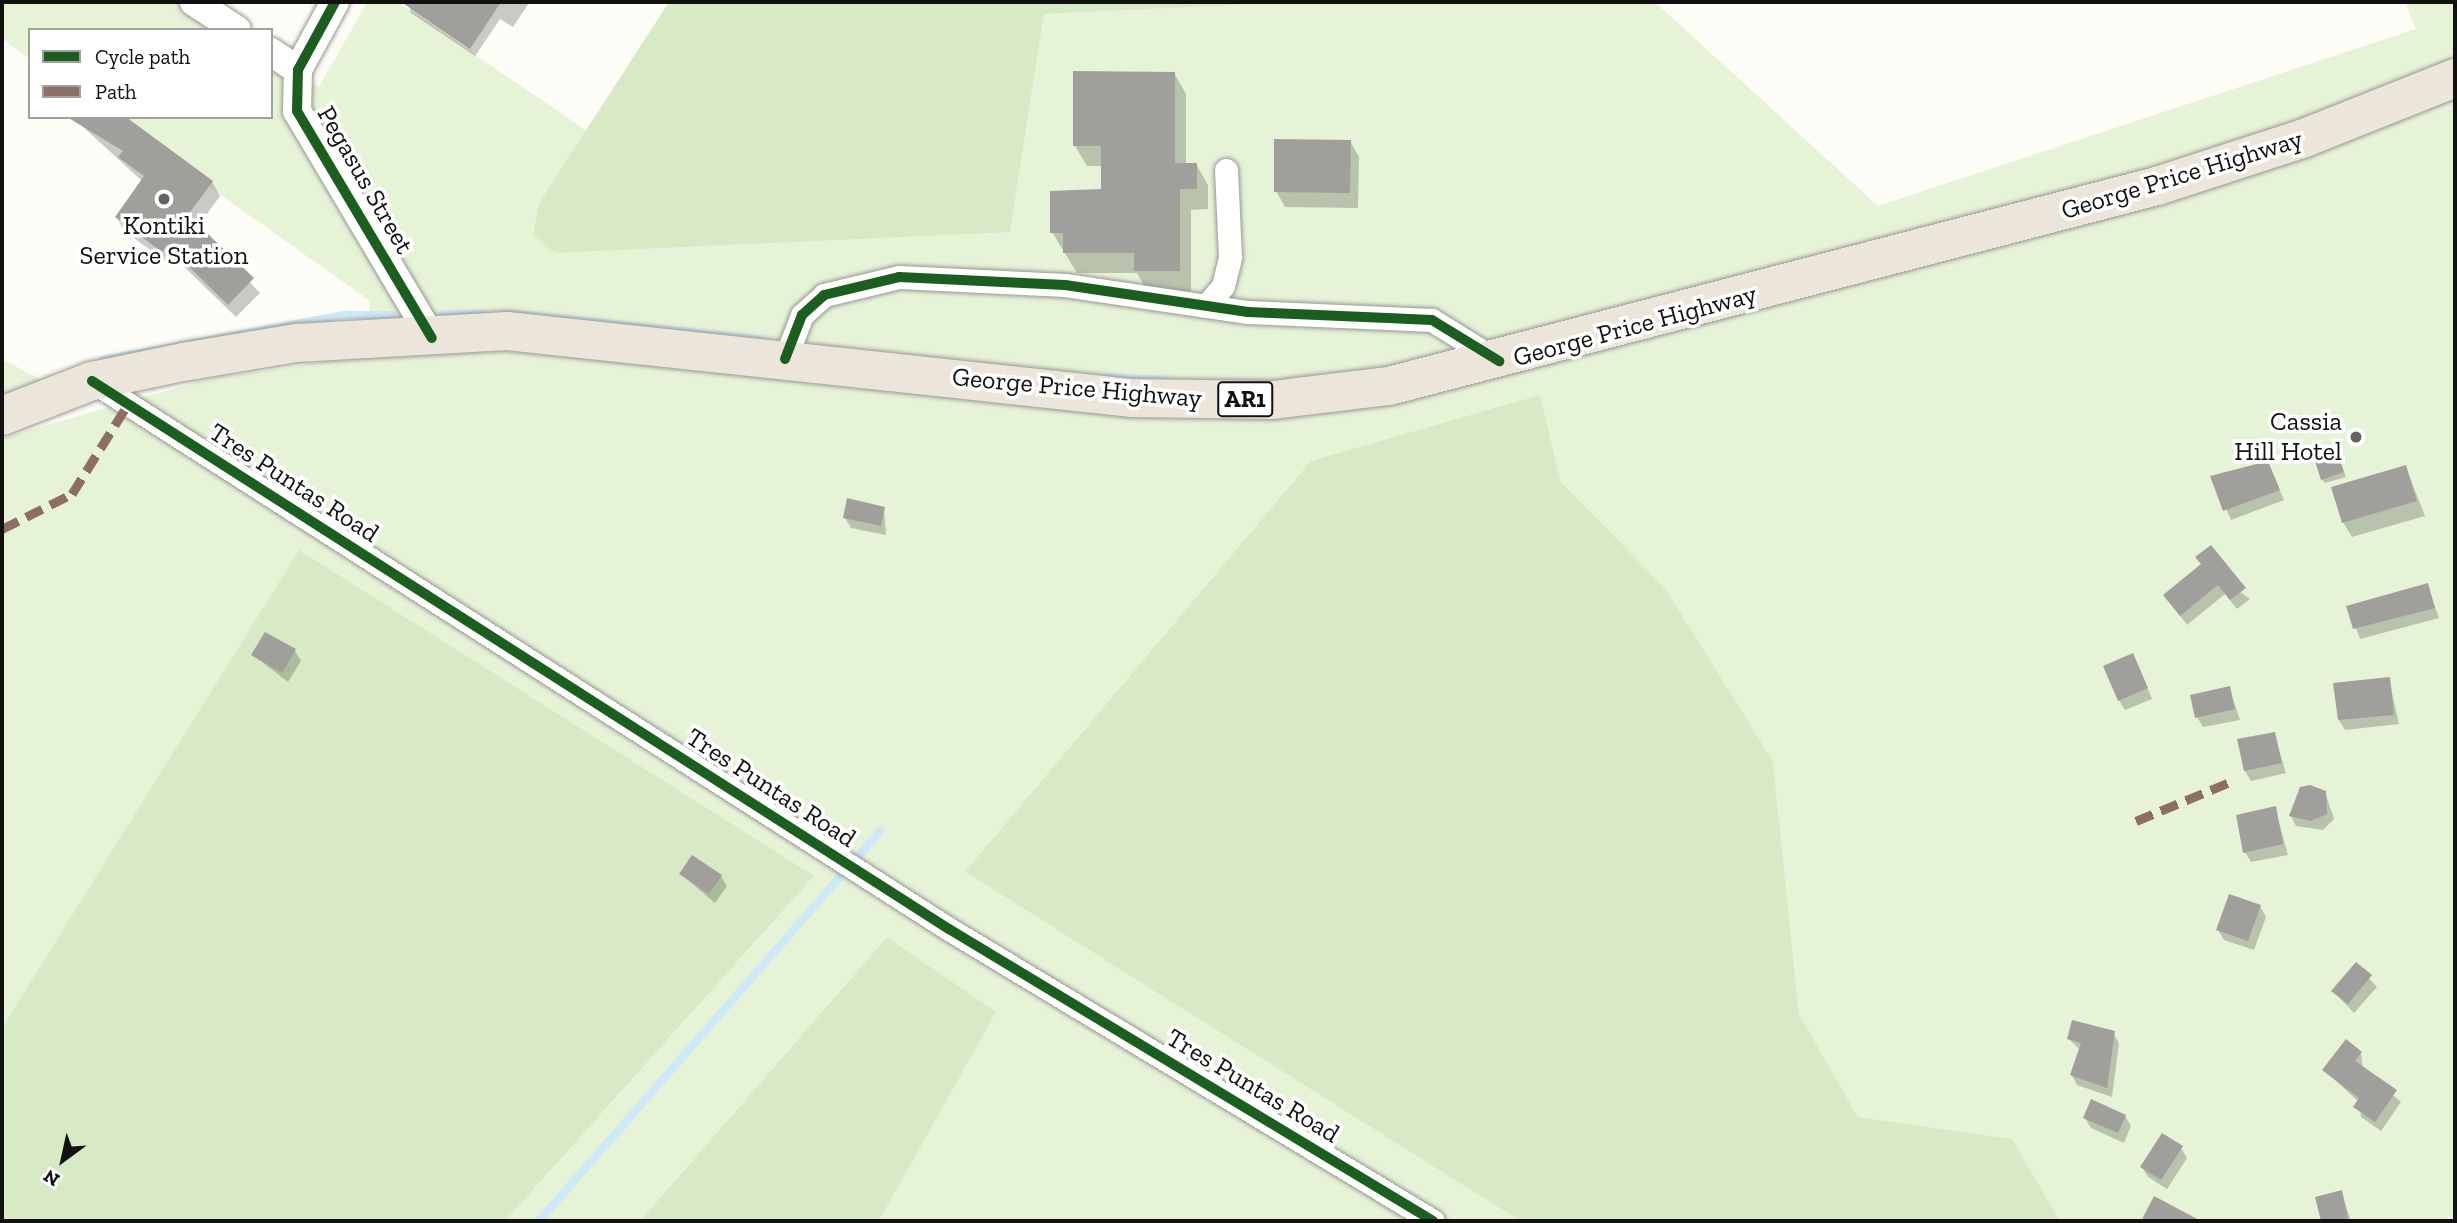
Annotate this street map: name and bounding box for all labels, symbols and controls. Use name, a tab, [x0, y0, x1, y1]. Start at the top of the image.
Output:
legend	[28, 28, 273, 119]
text: Cycle path	[95, 44, 190, 69]
text: Path	[95, 79, 137, 104]
street label: Pegasus Street	[310, 101, 420, 259]
street label: George Price Highway	[2058, 123, 2306, 227]
marker: Kontiki Service Station	[156, 191, 172, 207]
place label: Kontiki Service Station	[80, 210, 248, 272]
street label: George Price Highway	[1510, 279, 1760, 373]
street label: George Price Highway	[951, 362, 1203, 414]
road number: AR1	[1217, 378, 1273, 420]
place label: Cassia Hill Hotel	[2234, 406, 2342, 467]
street label: Tres Puntas Road	[203, 417, 385, 549]
marker: Cassia Hill Hotel	[2348, 429, 2364, 445]
street label: Tres Puntas Road	[680, 722, 862, 854]
street label: Tres Puntas Road	[1161, 1022, 1345, 1150]
north arrow	[28, 1125, 98, 1195]
text: N	[39, 1164, 64, 1192]

